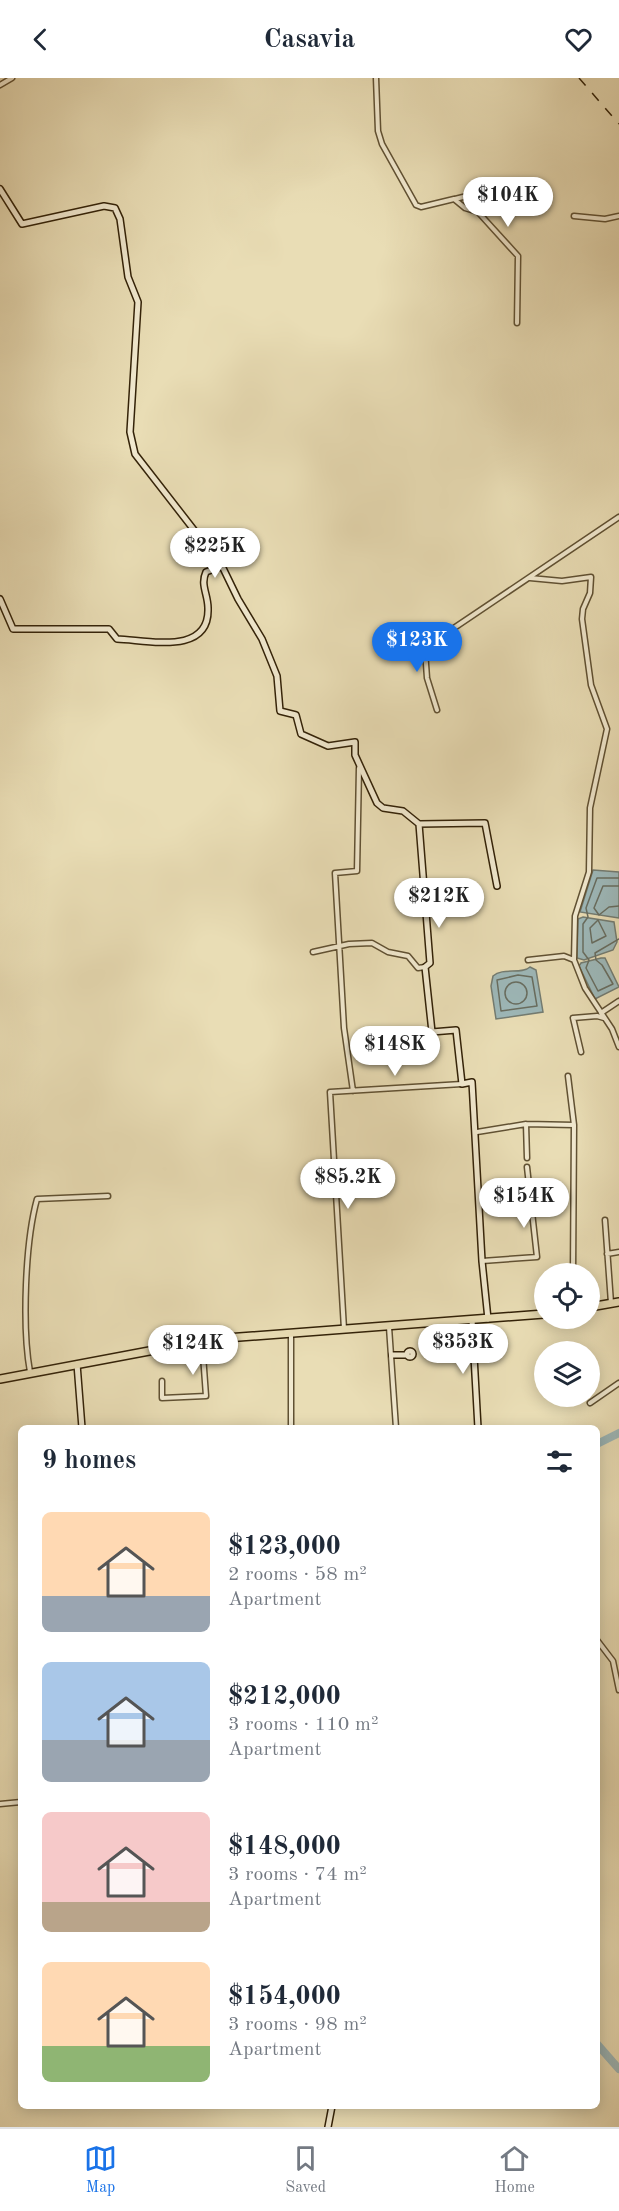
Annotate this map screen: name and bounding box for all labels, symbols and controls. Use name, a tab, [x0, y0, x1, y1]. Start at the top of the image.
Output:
icon: back	[24, 23, 57, 56]
icon: heart	[562, 23, 595, 56]
text: Casavia	[264, 26, 355, 53]
pin: $104K	[466, 177, 550, 228]
text: $104K	[477, 186, 539, 206]
pin: $225K	[173, 528, 257, 579]
text: $225K	[184, 537, 246, 557]
pin: $123K	[375, 622, 459, 673]
text: $123K	[386, 631, 448, 651]
pin: $212K	[397, 878, 481, 929]
text: $212K	[408, 887, 470, 907]
pin: $148K	[353, 1026, 437, 1077]
text: $148K	[364, 1035, 426, 1055]
pin: $85.2K	[299, 1159, 397, 1210]
text: $85.2K	[314, 1168, 382, 1188]
pin: $154K	[482, 1178, 566, 1229]
text: $154K	[493, 1187, 555, 1207]
map controls	[534, 1263, 600, 1407]
button: locate	[534, 1263, 600, 1329]
pin: $353K	[421, 1324, 505, 1375]
pin: $124K	[151, 1325, 235, 1376]
text: $353K	[432, 1333, 494, 1353]
text: $124K	[162, 1334, 224, 1354]
button: layers	[534, 1341, 600, 1407]
icon: filters	[543, 1445, 576, 1478]
text: 9 homes	[42, 1448, 136, 1474]
text: $123,000	[228, 1534, 341, 1560]
icon: home	[90, 1536, 162, 1608]
text: 2 rooms · 58 m²	[228, 1565, 367, 1585]
text: Apartment	[228, 1590, 322, 1610]
text: $212,000	[228, 1684, 341, 1710]
icon: home	[90, 1686, 162, 1758]
text: 3 rooms · 110 m²	[228, 1715, 378, 1735]
text: Apartment	[228, 1740, 322, 1760]
text: $148,000	[228, 1834, 341, 1860]
icon: home	[90, 1836, 162, 1908]
text: 3 rooms · 74 m²	[228, 1865, 367, 1885]
text: Apartment	[228, 1890, 322, 1910]
text: $154,000	[228, 1984, 341, 2010]
icon: home	[90, 1986, 162, 2058]
text: 3 rooms · 98 m²	[228, 2015, 367, 2035]
text: Apartment	[228, 2040, 322, 2060]
tab: Map	[84, 2142, 117, 2198]
tab: Saved	[285, 2142, 326, 2198]
tab: Home	[494, 2142, 535, 2198]

